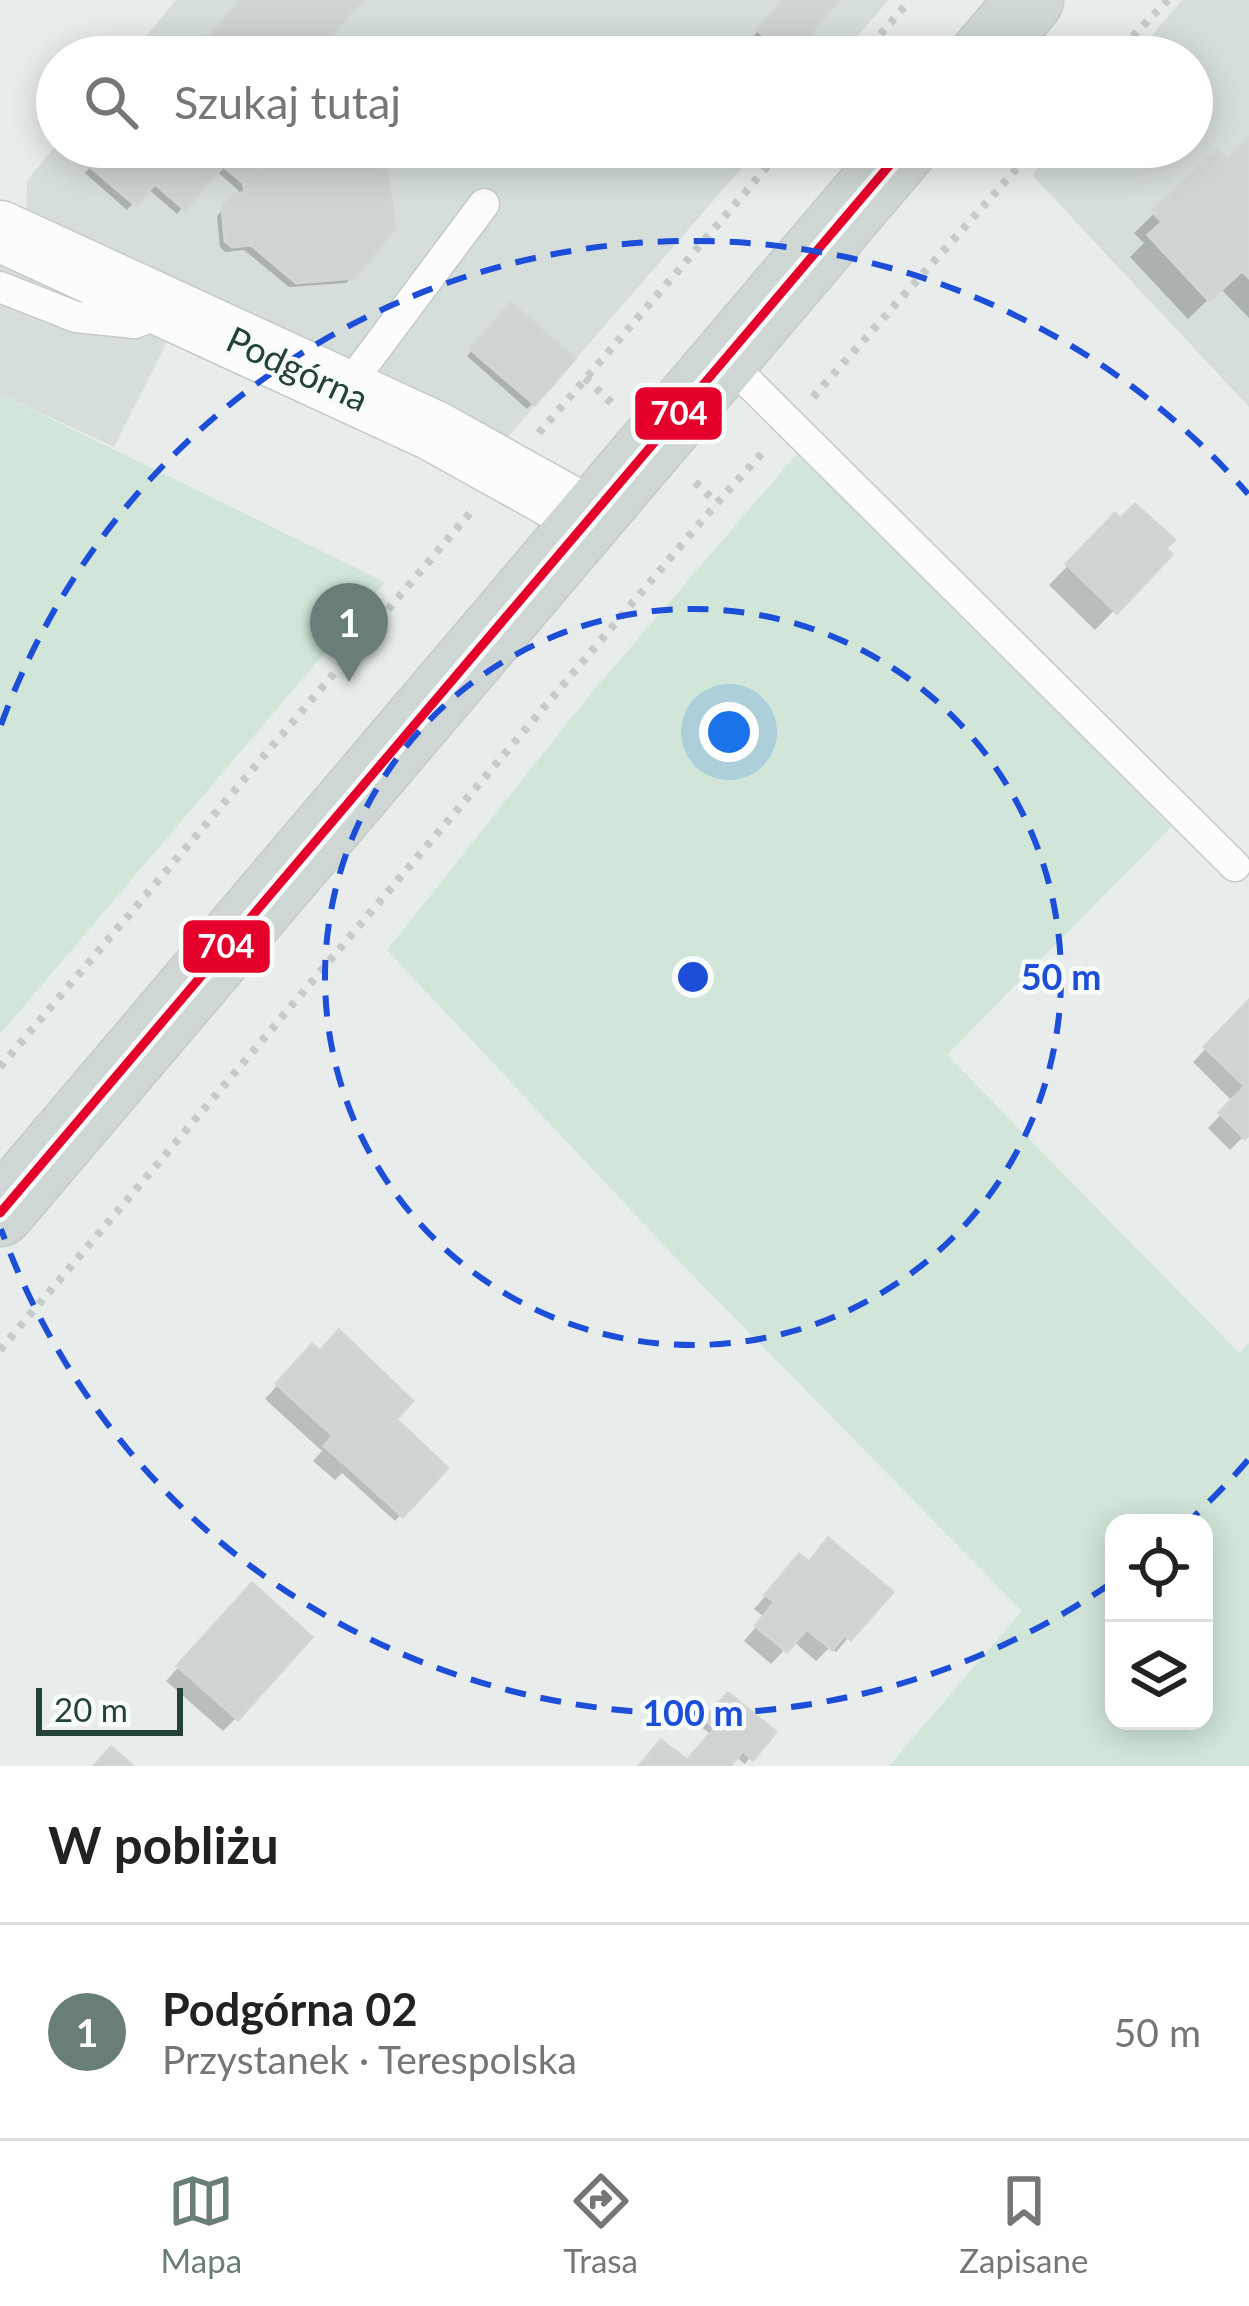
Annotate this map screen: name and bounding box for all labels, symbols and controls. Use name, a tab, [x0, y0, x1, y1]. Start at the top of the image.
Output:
search box	[36, 36, 1213, 168]
icon: search	[78, 69, 144, 135]
text: Szukaj tutaj	[174, 75, 401, 129]
street label: Podgórna	[220, 316, 376, 420]
line badge: 704	[633, 385, 724, 442]
text: 704	[650, 392, 708, 432]
pin: 1	[310, 583, 388, 682]
your location	[699, 702, 759, 762]
line badge: 704	[181, 918, 272, 975]
text: 704	[197, 925, 255, 965]
text: 50 m	[1021, 954, 1101, 998]
centre of rings	[672, 956, 714, 998]
map controls	[1105, 1514, 1213, 1730]
button: locate	[1105, 1514, 1213, 1622]
button: layers	[1105, 1622, 1213, 1730]
scale bar	[36, 1682, 183, 1735]
text: 20 m	[54, 1689, 128, 1729]
text: 100 m	[642, 1690, 744, 1734]
text: W pobliżu	[48, 1814, 279, 1875]
text: Podgórna 02	[162, 1982, 418, 2036]
text: 1	[76, 2009, 98, 2055]
text: 50 m	[1114, 2009, 1201, 2055]
text: Przystanek · Terespolska	[162, 2036, 577, 2082]
tab: Mapa	[161, 2168, 242, 2280]
tab: Trasa	[563, 2168, 638, 2280]
tab: Zapisane	[959, 2168, 1088, 2280]

